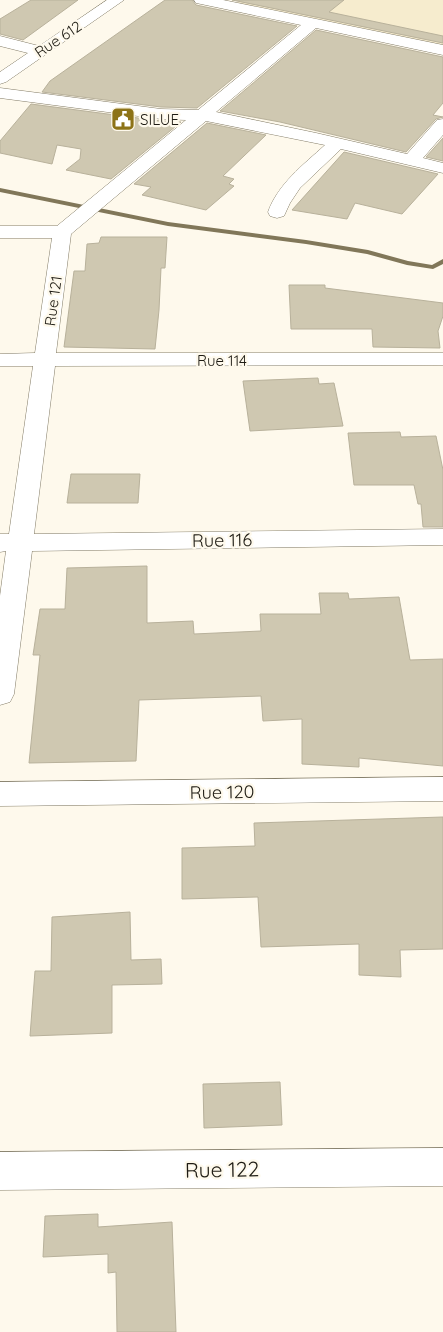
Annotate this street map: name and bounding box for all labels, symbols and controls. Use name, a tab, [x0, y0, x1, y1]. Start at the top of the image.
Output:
street label: Rue 612	[31, 16, 85, 62]
public building icon: SILUE	[110, 106, 136, 132]
place label: SILUE	[140, 110, 179, 129]
street label: Rue 121	[40, 275, 66, 327]
street label: Rue 114	[197, 351, 247, 370]
street label: Rue 116	[192, 528, 253, 552]
street label: Rue 120	[190, 780, 254, 804]
street label: Rue 122	[185, 1155, 259, 1183]

